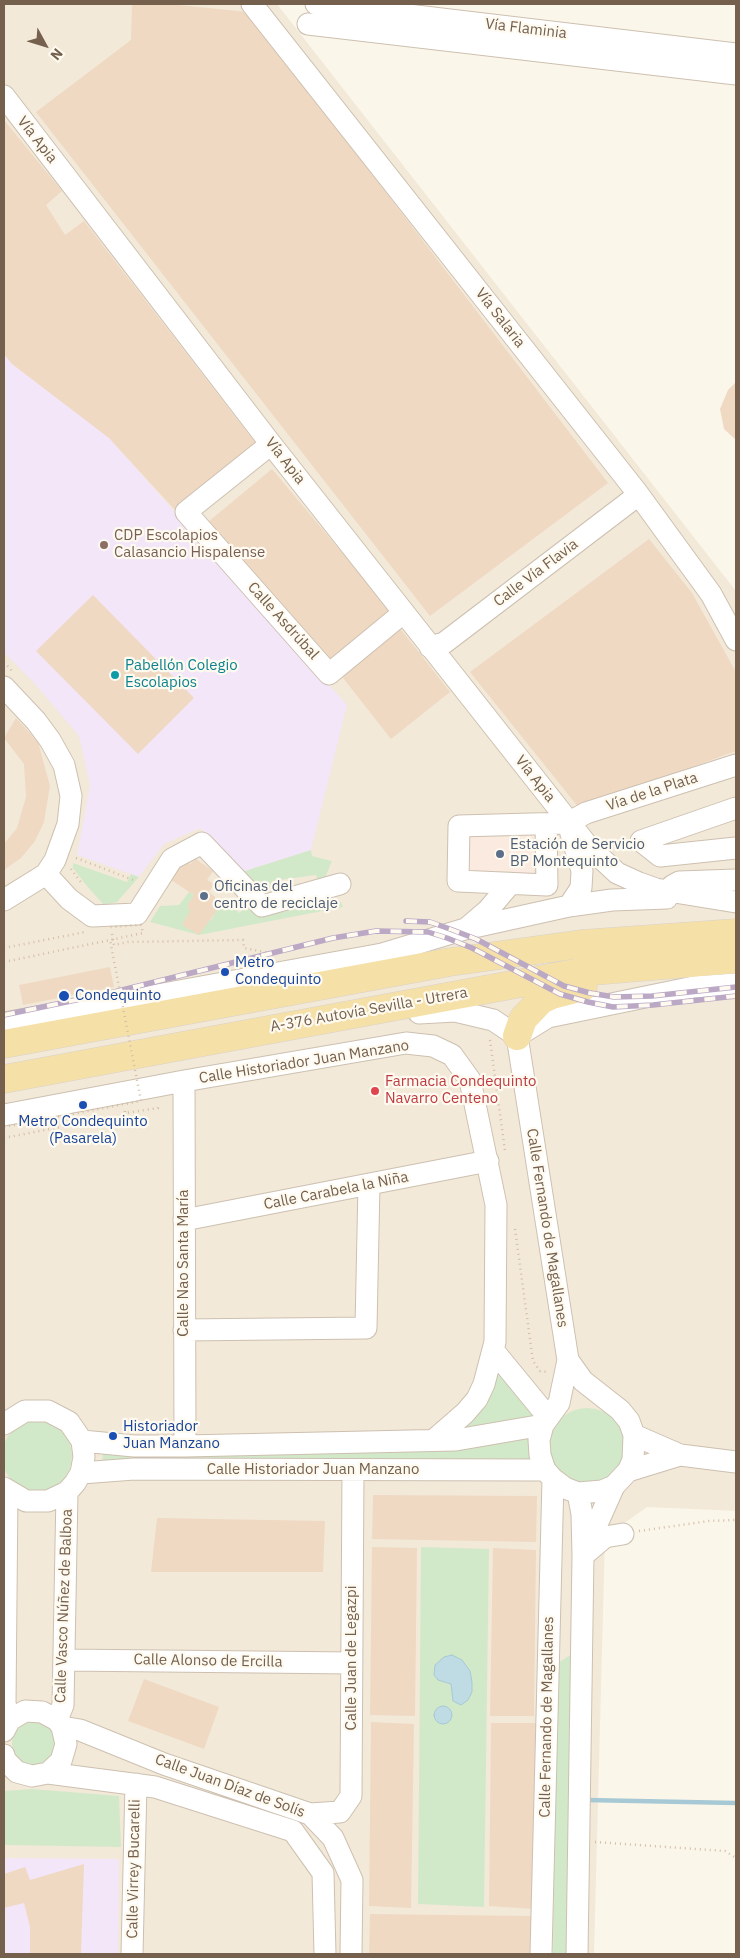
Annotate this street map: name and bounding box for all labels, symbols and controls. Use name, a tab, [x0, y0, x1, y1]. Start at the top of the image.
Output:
street label: Vía Flaminia	[484, 15, 568, 43]
north arrow	[20, 20, 70, 70]
text: N	[46, 45, 67, 64]
street label: Vía Apia	[13, 113, 61, 167]
street label: Vía Salaria	[471, 285, 529, 351]
street label: Vía Apia	[261, 434, 309, 488]
place label: CDP Escolapios Calasancio Hispalense	[114, 527, 265, 562]
street label: Calle Vía Flavia	[490, 535, 582, 611]
marker: CDP Escolapios Calasancio Hispalense	[98, 539, 110, 551]
street label: Calle Asdrúbal	[244, 579, 322, 663]
place label: Pabellón Colegio Escolapios	[125, 657, 238, 692]
marker: Pabellón Colegio Escolapios	[109, 669, 121, 681]
street label: Vía Apia	[511, 752, 559, 806]
street label: Vía de la Plata	[604, 769, 700, 815]
place label: Estación de Servicio BP Montequinto	[510, 836, 645, 871]
marker: Estación de Servicio BP Montequinto	[494, 848, 506, 860]
place label: Oficinas del centro de reciclaje	[214, 878, 338, 913]
marker: Oficinas del centro de reciclaje	[198, 890, 210, 902]
place label: Metro Condequinto	[235, 954, 321, 989]
marker: Metro Condequinto	[219, 966, 231, 978]
street label: A-376 Autovía Sevilla - Utrera	[269, 984, 469, 1036]
place label: Condequinto	[75, 987, 161, 1005]
marker: Condequinto	[57, 989, 71, 1003]
street label: Calle Historiador Juan Manzano	[198, 1036, 410, 1088]
place label: Farmacia Condequinto Navarro Centeno	[385, 1073, 537, 1108]
marker: Farmacia Condequinto Navarro Centeno	[369, 1085, 381, 1097]
marker: Metro Condequinto (Pasarela)	[77, 1099, 89, 1111]
place label: Metro Condequinto (Pasarela)	[18, 1113, 148, 1148]
street label: Calle Fernando de Magallanes	[522, 1127, 572, 1329]
street label: Calle Carabela la Niña	[262, 1168, 410, 1214]
street label: Calle Nao Santa María	[175, 1189, 193, 1337]
place label: Historiador Juan Manzano	[123, 1418, 220, 1453]
marker: Historiador Juan Manzano	[107, 1430, 119, 1442]
street label: Calle Historiador Juan Manzano	[207, 1461, 419, 1479]
street label: Calle Vasco Núñez de Balboa	[52, 1509, 76, 1703]
street label: Calle Juan de Legazpi	[343, 1586, 361, 1730]
street label: Calle Fernando de Magallanes	[536, 1616, 558, 1818]
street label: Calle Alonso de Ercilla	[133, 1651, 283, 1671]
street label: Calle Juan Díaz de Solís	[152, 1750, 308, 1822]
street label: Calle Virrey Bucarelli	[124, 1799, 144, 1939]

